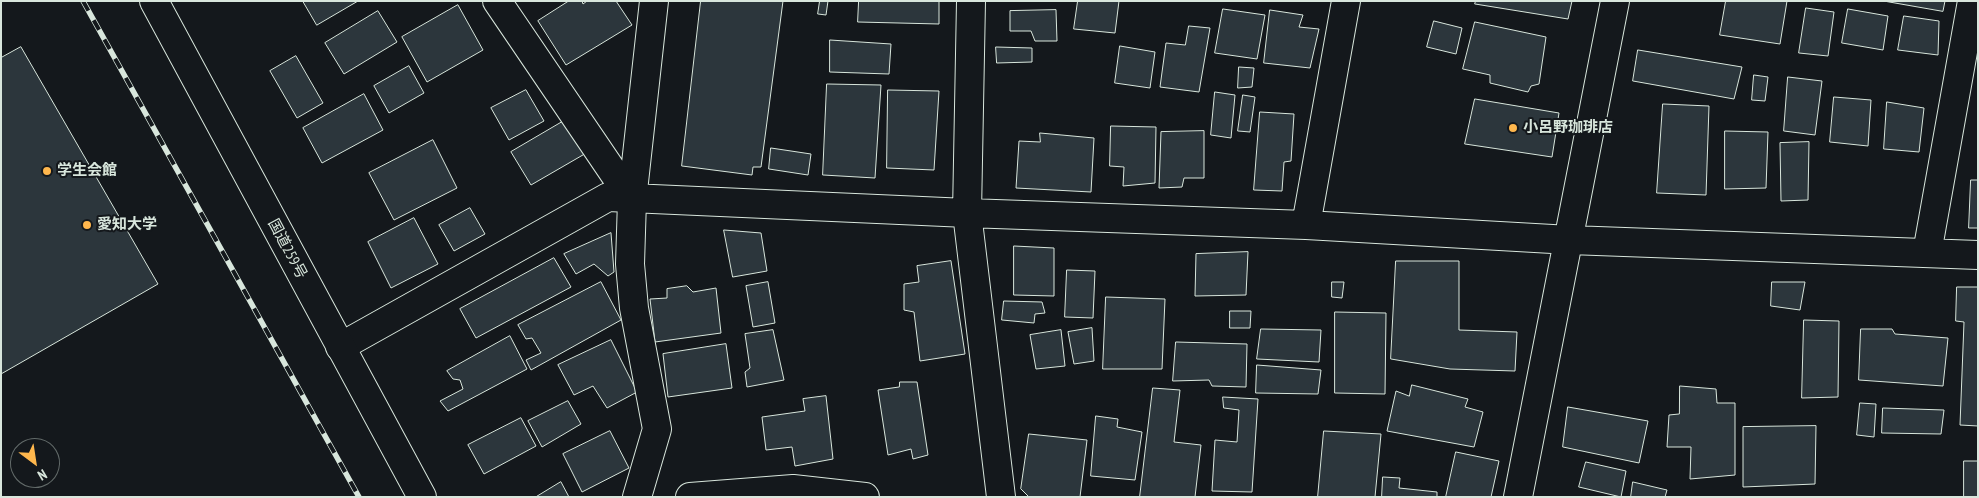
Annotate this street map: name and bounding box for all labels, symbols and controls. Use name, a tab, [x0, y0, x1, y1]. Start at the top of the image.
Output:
place label: 小呂野珈琲店	[1523, 119, 1613, 137]
marker: 小呂野珈琲店	[1507, 122, 1519, 134]
place label: 学生会館	[57, 162, 117, 180]
marker: 学生会館	[41, 165, 53, 177]
place label: 愛知大学	[97, 216, 157, 234]
street label: 国道259号	[264, 216, 310, 282]
marker: 愛知大学	[81, 219, 93, 231]
north arrow	[10, 438, 60, 488]
text: N	[34, 465, 50, 485]

